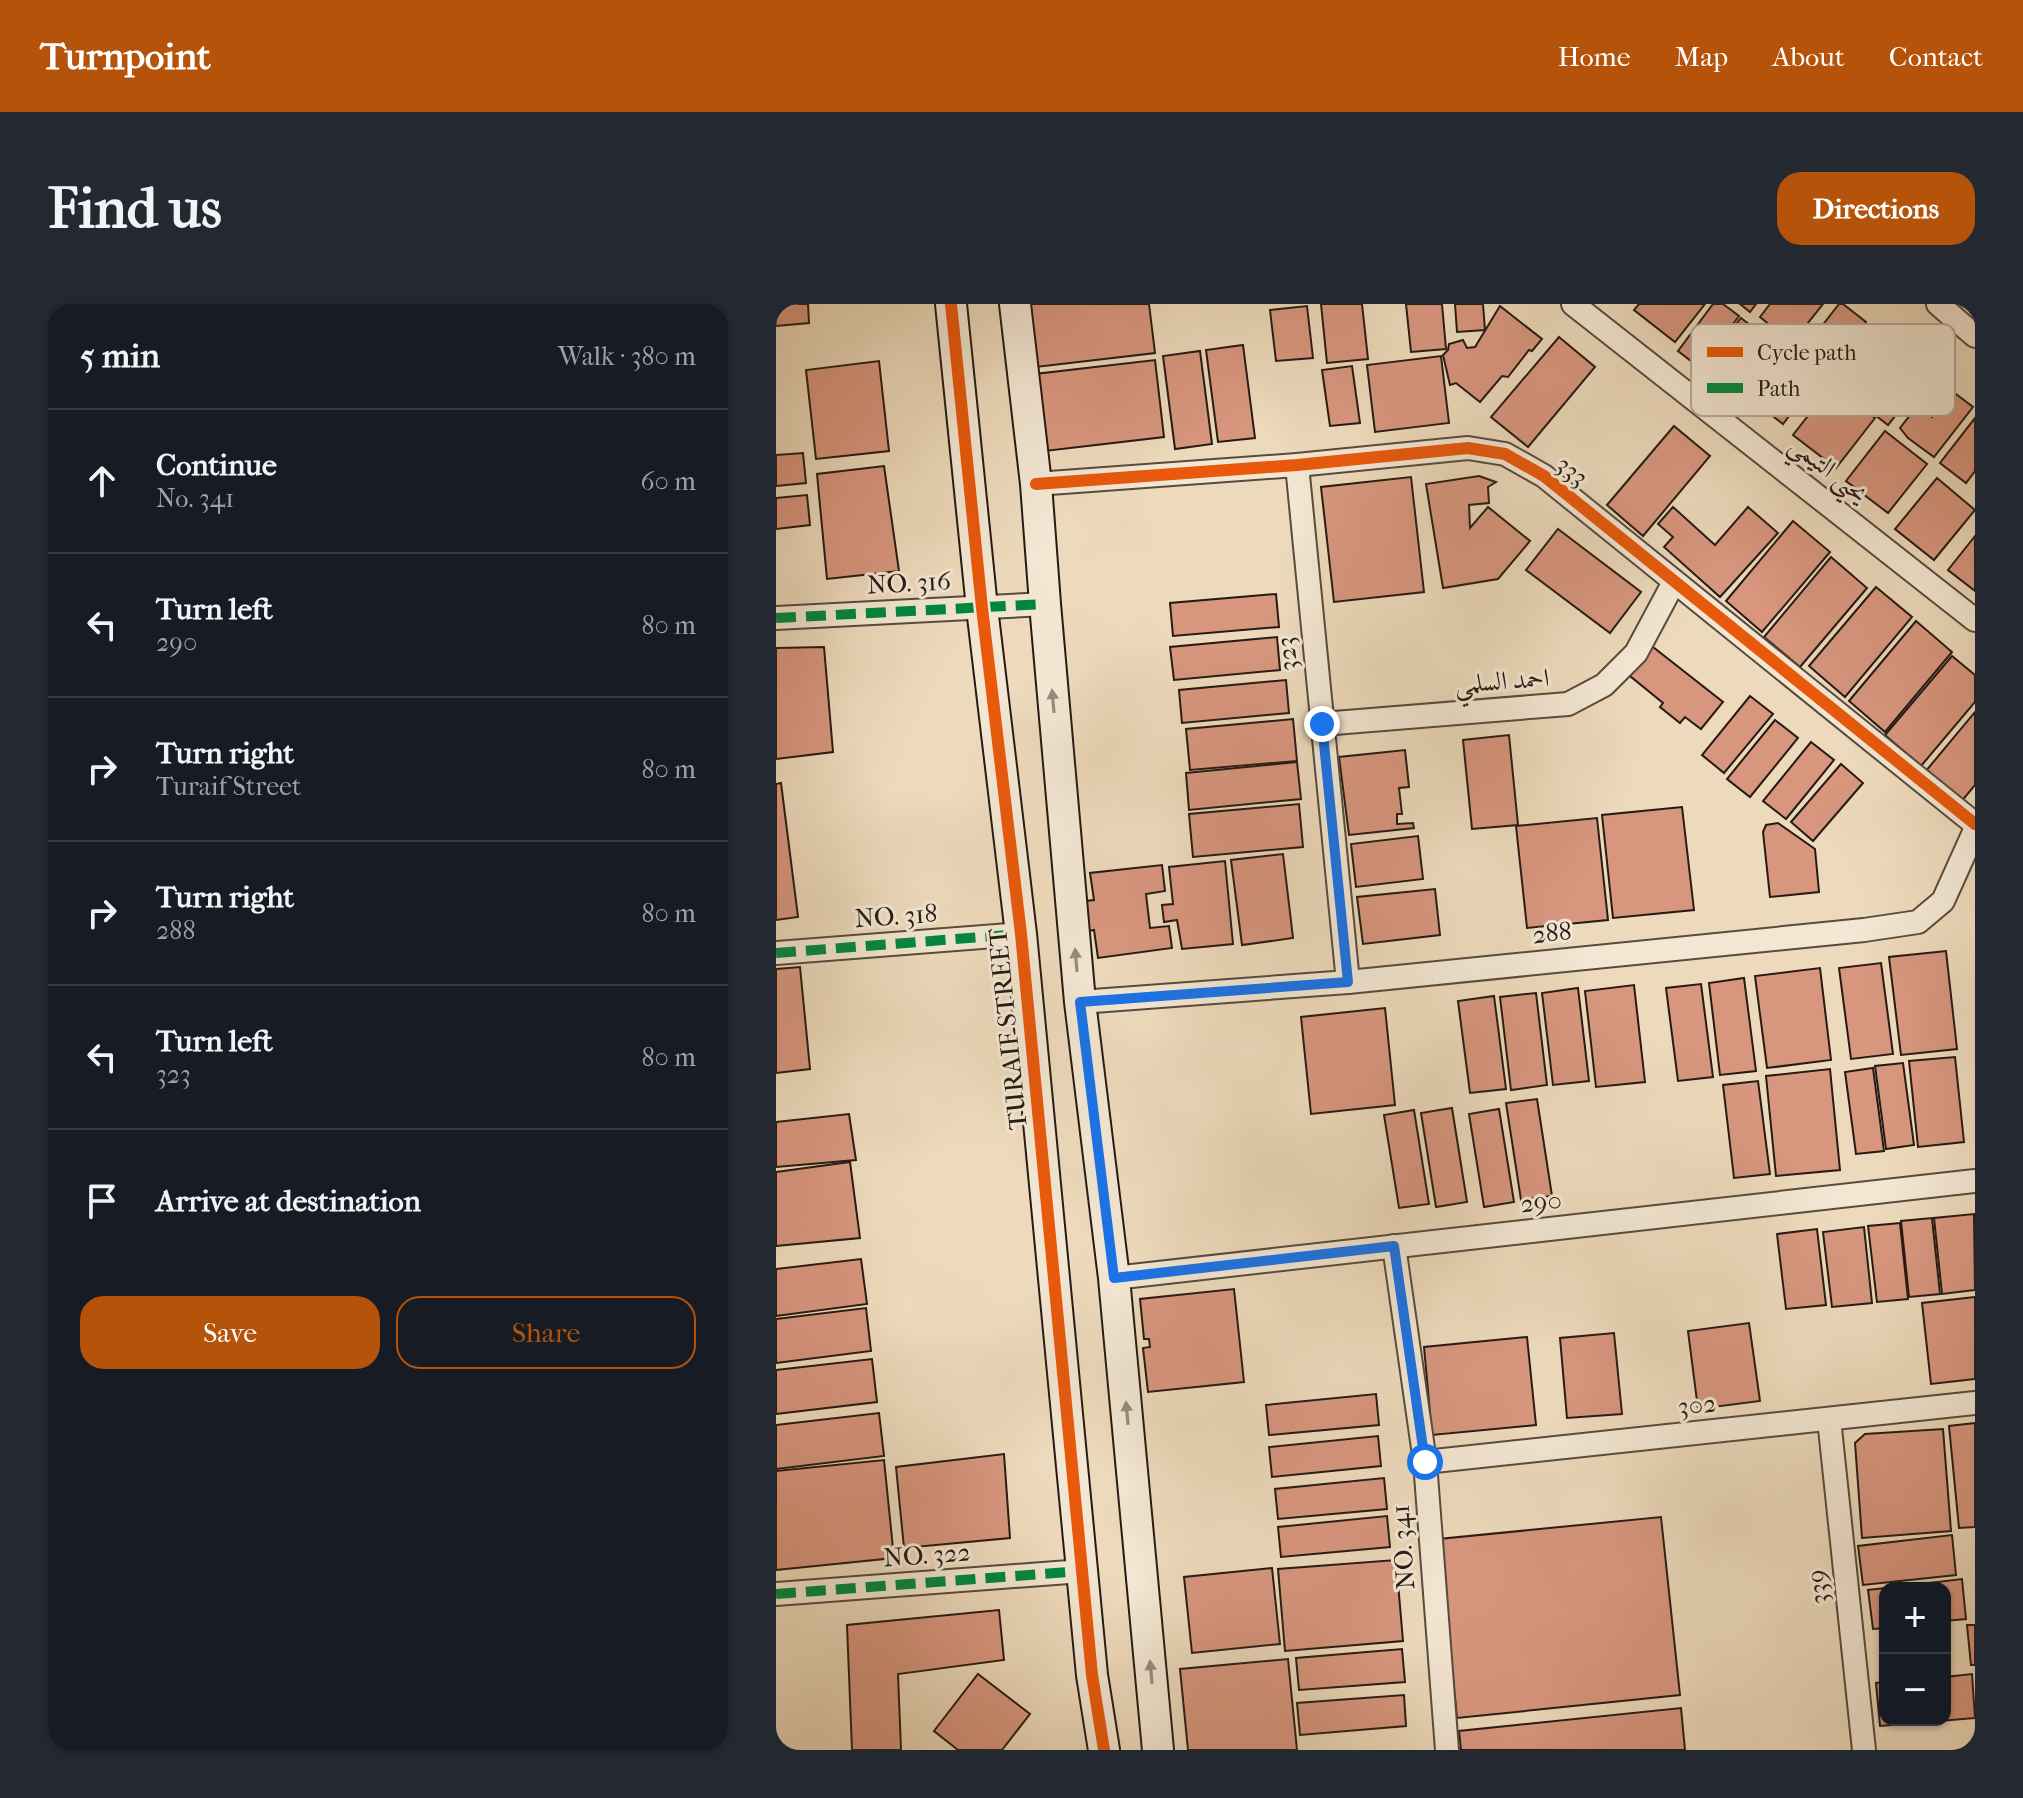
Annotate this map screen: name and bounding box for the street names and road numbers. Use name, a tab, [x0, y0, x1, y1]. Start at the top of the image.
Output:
street label: يحيى التيمي	[1778, 429, 1875, 517]
street label: 333	[1550, 449, 1594, 493]
street label: NO. 316	[866, 565, 953, 601]
street label: 323	[1270, 635, 1304, 673]
street label: احمد السلمي	[1454, 662, 1551, 709]
street label: NO. 318	[854, 898, 938, 934]
street label: 288	[1531, 916, 1573, 950]
street label: TURAIF STREET	[982, 926, 1034, 1131]
street label: 290	[1519, 1184, 1563, 1220]
street label: 302	[1676, 1388, 1718, 1422]
street label: NO. 341	[1385, 1503, 1421, 1591]
street label: NO. 322	[882, 1536, 972, 1574]
street label: 339	[1801, 1568, 1835, 1606]

